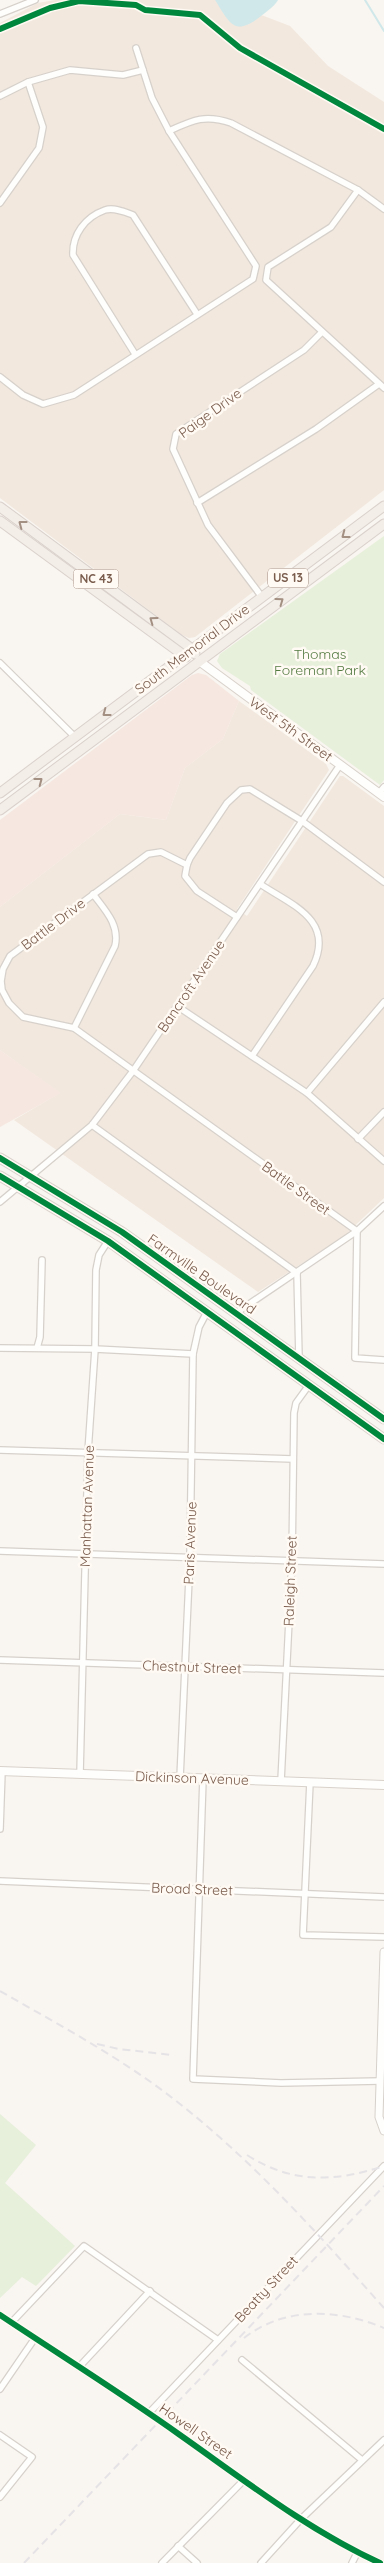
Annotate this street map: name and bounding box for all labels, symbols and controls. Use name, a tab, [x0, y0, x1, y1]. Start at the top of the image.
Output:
street label: Paige Drive	[175, 384, 245, 442]
one-way arrow	[19, 521, 28, 529]
one-way arrow	[341, 529, 351, 538]
road number: US 13	[268, 568, 308, 588]
road number: NC 43	[74, 570, 118, 588]
one-way arrow	[274, 598, 284, 607]
street label: South Memorial Drive	[131, 600, 253, 698]
one-way arrow	[150, 618, 159, 626]
park label: Thomas Foreman Park	[274, 645, 366, 679]
street label: West 5th Street	[246, 693, 336, 765]
one-way arrow	[102, 707, 112, 716]
one-way arrow	[33, 778, 43, 787]
street label: Battle Drive	[17, 894, 89, 954]
street label: Bancroft Avenue	[153, 936, 229, 1036]
street label: Battle Street	[258, 1157, 334, 1219]
street label: Farmville Boulevard	[144, 1230, 260, 1318]
street label: Manhattan Avenue	[76, 1444, 98, 1567]
street label: Paris Avenue	[180, 1501, 200, 1585]
street label: Raleigh Street	[279, 1535, 301, 1627]
street label: Chestnut Street	[142, 1656, 242, 1678]
street label: Dickinson Avenue	[135, 1767, 249, 1789]
street label: Broad Street	[151, 1879, 233, 1899]
street label: Beatty Street	[230, 2252, 302, 2326]
street label: Howell Street	[156, 2399, 236, 2463]

